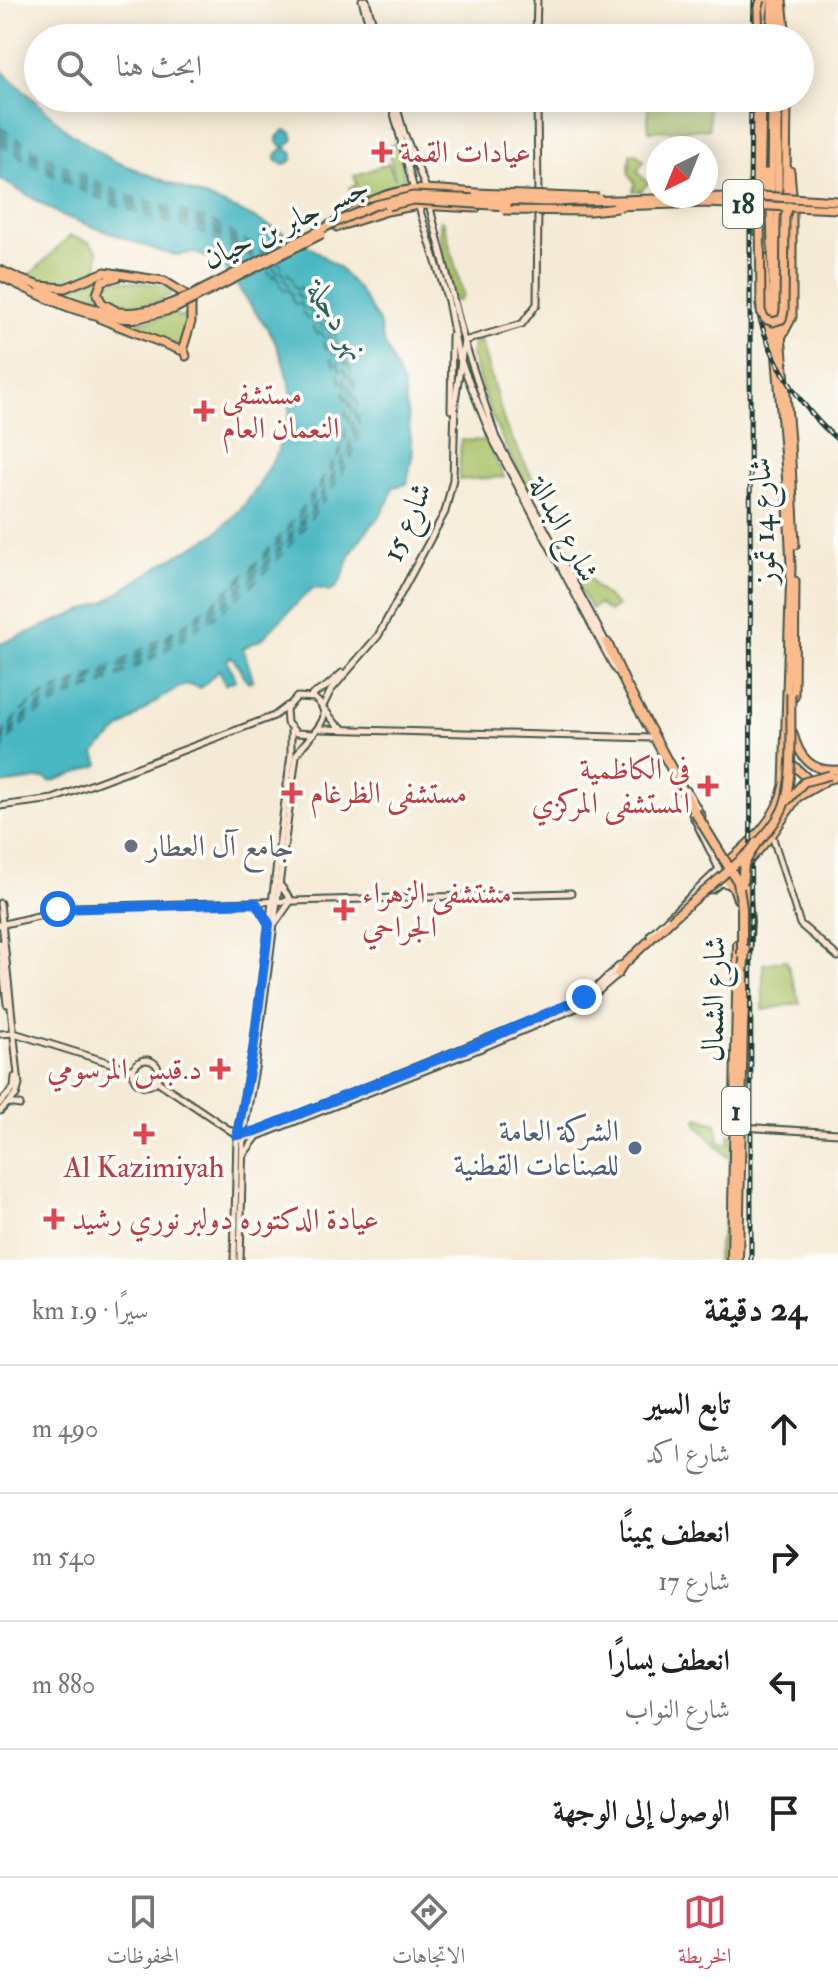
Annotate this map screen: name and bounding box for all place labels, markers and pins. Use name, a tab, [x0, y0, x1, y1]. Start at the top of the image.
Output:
place label: عيادات القمة	[400, 134, 531, 171]
marker: عيادات القمة	[371, 141, 393, 163]
place label: مستشفى النعمان العام	[222, 376, 339, 454]
marker: مستشفى النعمان العام	[193, 400, 215, 422]
place label: في الكاظمية المستشفى المركزي	[531, 751, 690, 827]
place label: مستشفى الظرغام	[310, 775, 467, 819]
marker: في الكاظمية المستشفى المركزي	[697, 775, 719, 797]
marker: مستشفى الظرغام	[281, 782, 303, 804]
place label: جامع آل العطار	[144, 828, 294, 873]
marker: جامع آل العطار	[122, 837, 140, 855]
place label: مشتشفى الزهراء الجراحي	[362, 875, 512, 951]
marker: مشتشفى الزهراء الجراحي	[333, 899, 355, 921]
place label: د.قبس المرسومي	[47, 1051, 202, 1093]
marker: د.قبس المرسومي	[209, 1058, 231, 1080]
place label: الشركة العامة للصناعات القطنية	[453, 1113, 619, 1184]
marker: Al Kazimiyah	[133, 1123, 155, 1145]
marker: الشركة العامة للصناعات القطنية	[626, 1139, 644, 1157]
place label: Al Kazimiyah	[62, 1149, 225, 1186]
place label: عيادة الدكتوره دولبر نوري رشيد	[72, 1201, 379, 1243]
marker: عيادة الدكتوره دولبر نوري رشيد	[43, 1208, 65, 1230]

